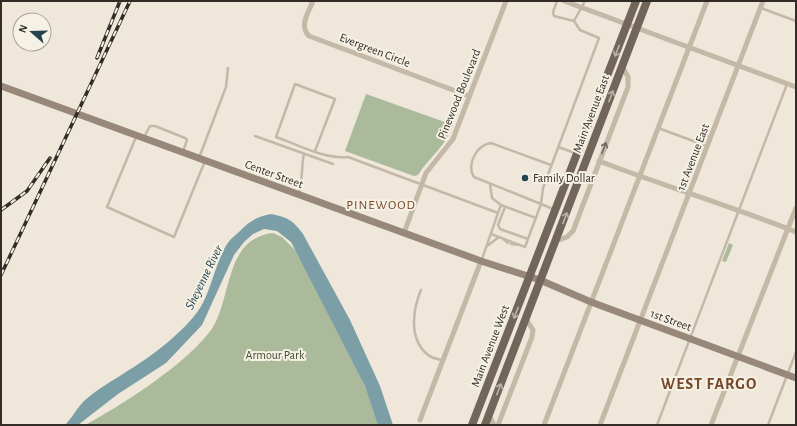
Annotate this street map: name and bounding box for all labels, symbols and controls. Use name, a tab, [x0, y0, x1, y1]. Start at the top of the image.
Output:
north arrow	[12, 12, 52, 52]
text: N	[17, 23, 30, 34]
street label: Evergreen Circle	[338, 31, 412, 69]
one-way arrow	[612, 44, 620, 56]
street label: Pinewood Boulevard	[435, 47, 483, 141]
street label: Main Avenue East	[571, 73, 611, 155]
one-way arrow	[607, 91, 615, 103]
street label: 1st Avenue East	[675, 122, 711, 192]
one-way arrow	[601, 143, 609, 155]
street label: Center Street	[243, 158, 305, 190]
place label: Family Dollar	[533, 172, 595, 185]
marker: Family Dollar	[520, 173, 530, 183]
district label: PINEWOOD	[346, 199, 416, 212]
one-way arrow	[561, 212, 569, 224]
water label: Sheyenne River	[183, 243, 226, 312]
street label: Main Avenue West	[469, 303, 511, 389]
one-way arrow	[511, 306, 519, 318]
street label: 1st Street	[649, 307, 693, 333]
park label: Armour Park	[246, 349, 305, 361]
district label: WEST FARGO	[661, 376, 757, 392]
one-way arrow	[495, 383, 503, 395]

